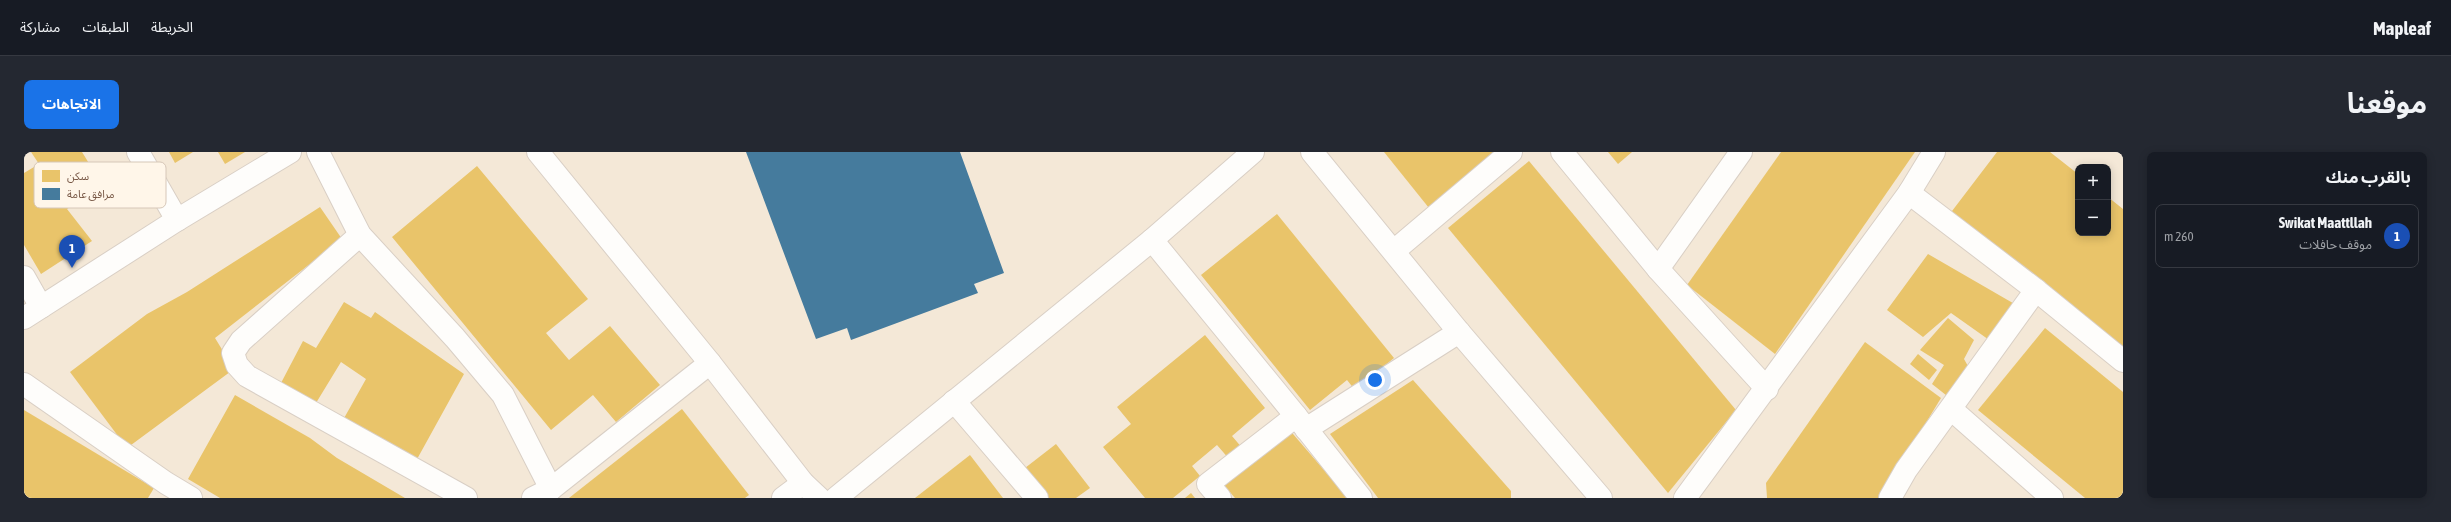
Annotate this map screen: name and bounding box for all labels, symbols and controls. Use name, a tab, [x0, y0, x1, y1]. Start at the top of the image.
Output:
text: Mapleaf	[2373, 17, 2431, 39]
text: مشاركة	[20, 19, 60, 35]
text: الطبقات	[82, 19, 129, 35]
text: الخريطة	[151, 19, 193, 35]
button: الاتجاهات	[24, 80, 119, 129]
text: موقعنا	[2347, 87, 2427, 119]
legend	[34, 162, 166, 208]
map controls	[2075, 164, 2111, 236]
button: +	[2075, 164, 2111, 200]
text: بالقرب منك	[2326, 167, 2411, 187]
text: سكن	[67, 170, 90, 183]
text: مرافق عامة	[67, 188, 115, 201]
button: −	[2075, 200, 2111, 236]
text: Swikat Maattllah	[2279, 214, 2372, 231]
text: 260 m	[2164, 229, 2194, 244]
text: 1	[2394, 229, 2400, 244]
pin: 1	[59, 235, 85, 268]
text: موقف حافلات	[2299, 237, 2372, 252]
your location	[1365, 370, 1385, 390]

